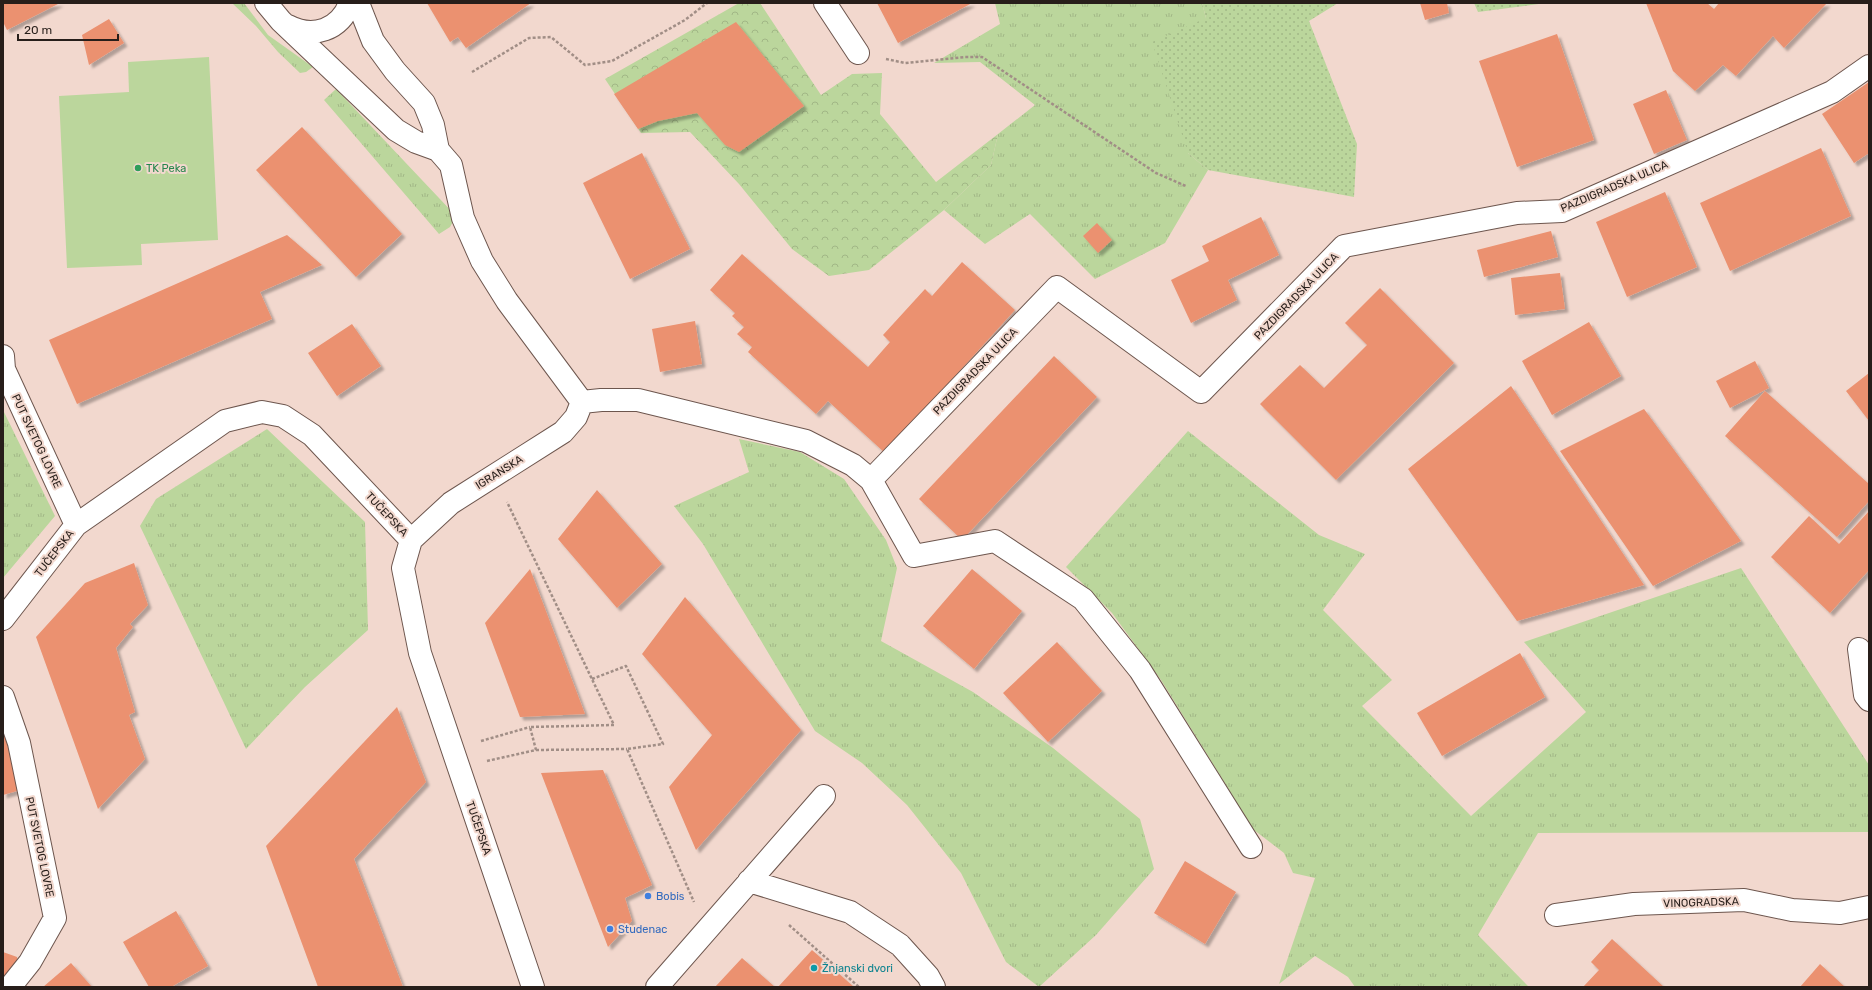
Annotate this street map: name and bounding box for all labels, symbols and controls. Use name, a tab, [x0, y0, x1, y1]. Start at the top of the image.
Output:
scale bar	[18, 16, 118, 42]
text: 20 m	[24, 23, 52, 37]
street label: PAZDIGRADSKA ULICA	[1558, 158, 1671, 215]
place label: TK Peka	[146, 162, 186, 175]
marker: TK Peka	[133, 163, 143, 173]
street label: PAZDIGRADSKA ULICA	[1252, 250, 1342, 342]
street label: PAZDIGRADSKA ULICA	[931, 325, 1021, 417]
street label: PUT SVETOG LOVRE	[9, 392, 64, 491]
street label: IGRANSKA	[473, 452, 526, 492]
street label: TUČEPSKA	[363, 489, 411, 540]
street label: TUČEPSKA	[32, 527, 77, 579]
street label: PUT SVETOG LOVRE	[23, 796, 57, 899]
street label: TUČEPSKA	[463, 800, 494, 857]
place label: Bobis	[656, 890, 685, 903]
marker: Bobis	[643, 891, 653, 901]
street label: VINOGRADSKA	[1663, 895, 1740, 910]
place label: Studenac	[618, 923, 667, 936]
marker: Studenac	[605, 924, 615, 934]
place label: Žnjanski dvori	[822, 962, 893, 975]
marker: Žnjanski dvori	[809, 963, 819, 973]

